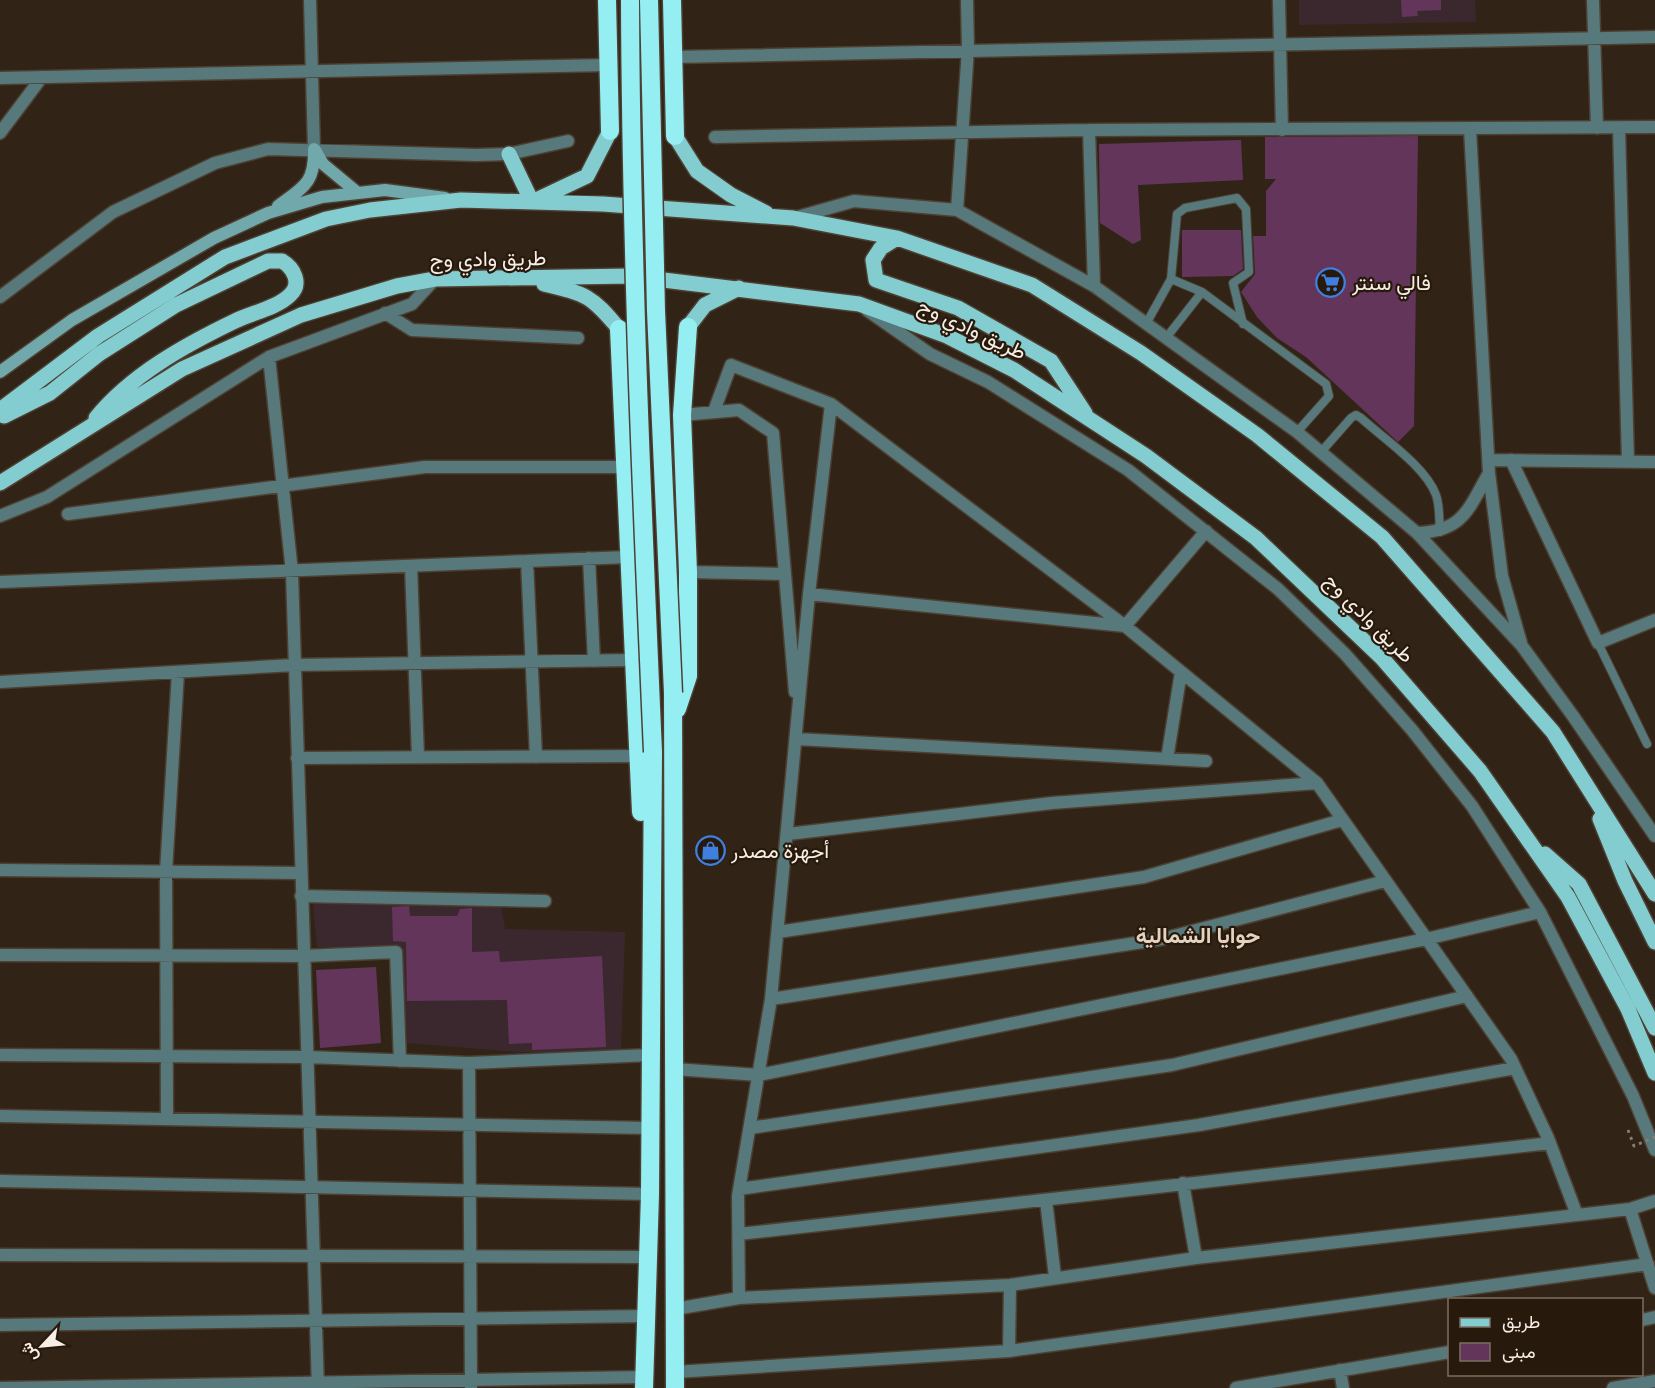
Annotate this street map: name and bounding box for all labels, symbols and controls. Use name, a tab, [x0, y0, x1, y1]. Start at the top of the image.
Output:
street label: طريق وادي وج	[429, 243, 547, 277]
supermarket icon: فالي سنتر	[1315, 267, 1347, 299]
place label: فالي سنتر	[1351, 268, 1431, 300]
street label: طريق وادي وج	[912, 291, 1031, 369]
street label: طريق وادي وج	[1316, 566, 1421, 671]
shop icon: أجهزة مصدر	[694, 835, 726, 867]
place label: أجهزة مصدر	[730, 836, 829, 864]
district label: حوايا الشمالية	[1136, 920, 1260, 949]
legend	[1448, 1298, 1643, 1376]
text: طريق	[1502, 1310, 1540, 1333]
north arrow	[12, 1316, 72, 1376]
text: ش	[15, 1340, 42, 1366]
text: مبنى	[1502, 1340, 1536, 1363]

